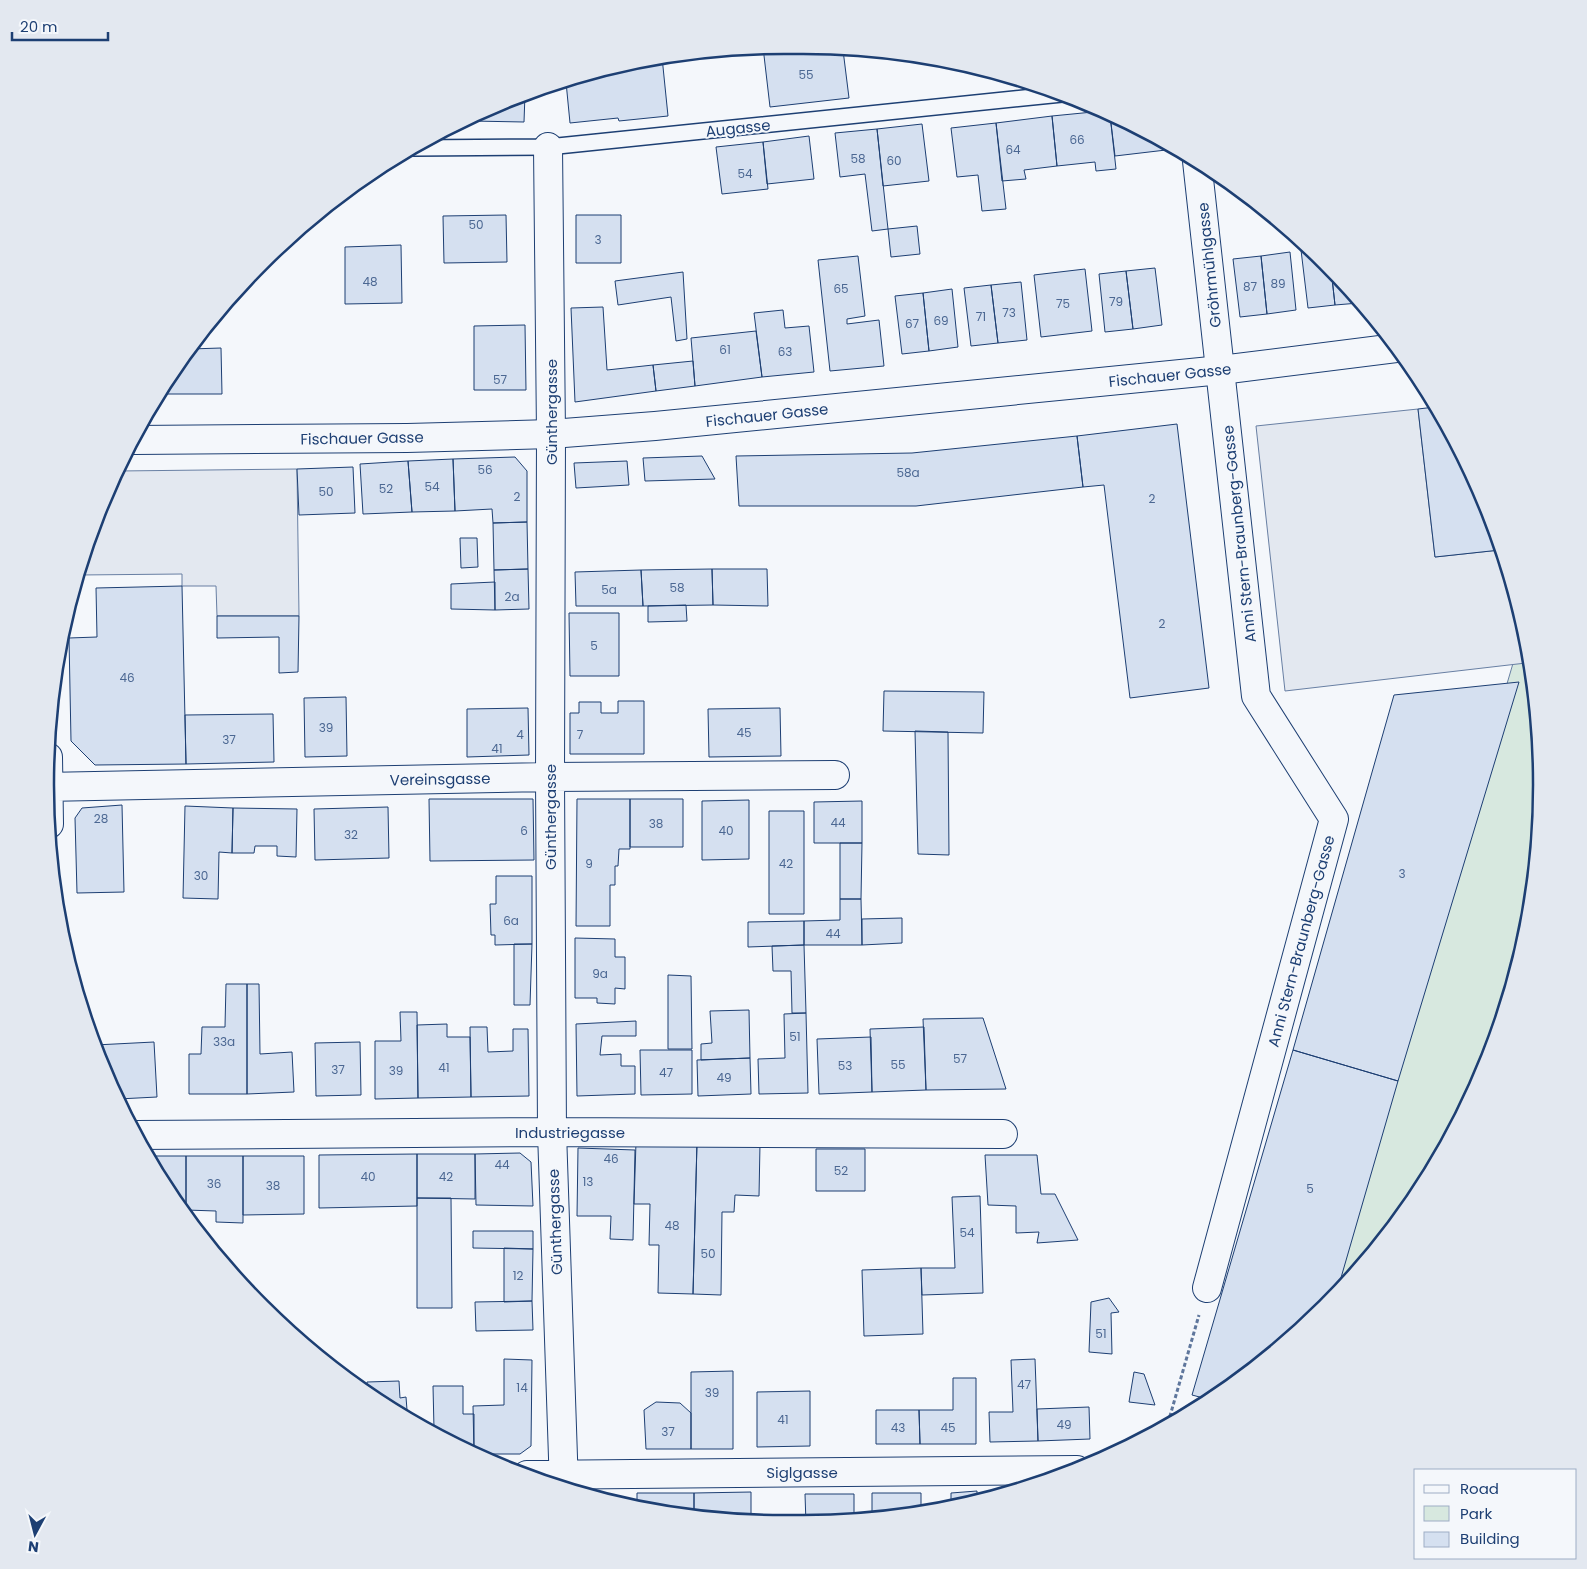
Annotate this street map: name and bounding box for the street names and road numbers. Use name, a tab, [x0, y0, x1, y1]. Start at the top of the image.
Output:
street label: Augasse	[705, 114, 771, 142]
street label: Gröhrmühlgasse	[1192, 201, 1226, 329]
street label: Fischauer Gasse	[1108, 358, 1232, 392]
street label: Günthergasse	[541, 359, 562, 465]
street label: Fischauer Gasse	[705, 398, 829, 432]
street label: Anni Stern-Braunberg-Gasse	[1217, 424, 1261, 644]
street label: Fischauer Gasse	[300, 426, 424, 450]
street label: Günthergasse	[540, 764, 561, 870]
street label: Vereinsgasse	[389, 768, 491, 790]
street label: Anni Stern-Braunberg-Gasse	[1263, 833, 1339, 1049]
street label: Industriegasse	[515, 1122, 625, 1143]
street label: Günthergasse	[543, 1169, 567, 1275]
street label: Siglgasse	[766, 1462, 838, 1483]

